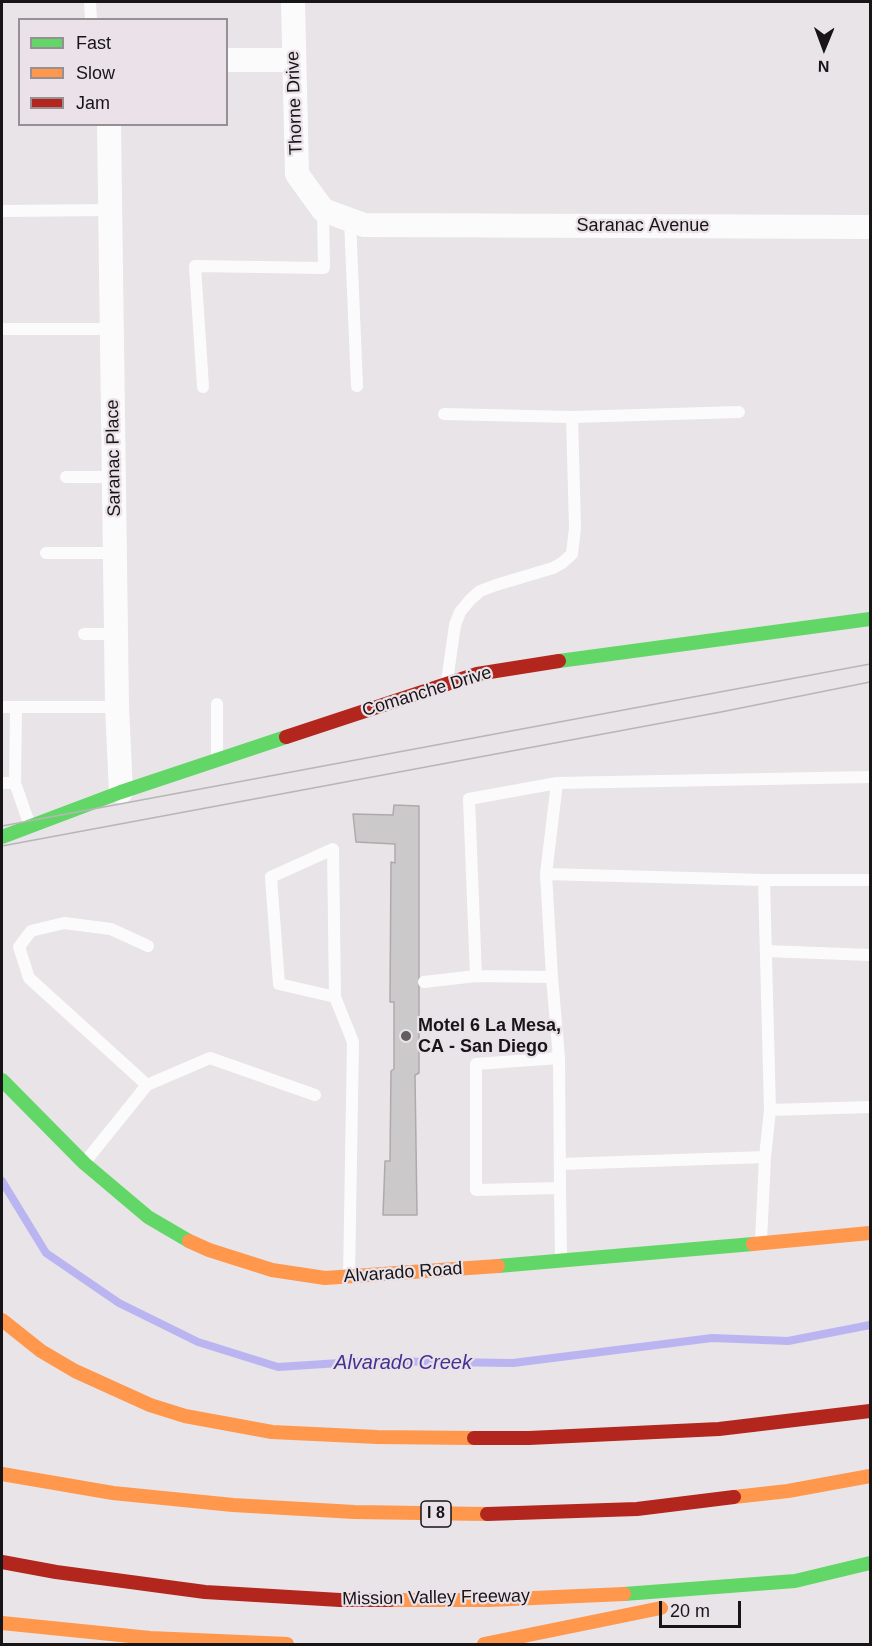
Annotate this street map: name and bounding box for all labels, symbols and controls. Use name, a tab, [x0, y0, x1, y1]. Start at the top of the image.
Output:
legend	[18, 18, 228, 126]
north arrow	[794, 18, 854, 78]
text: Fast	[76, 33, 111, 53]
street label: Thorne Drive	[282, 51, 308, 155]
text: N	[818, 58, 830, 75]
text: Slow	[76, 63, 115, 83]
text: Jam	[76, 93, 110, 113]
street label: Saranac Avenue	[577, 215, 709, 237]
street label: Saranac Place	[102, 399, 126, 517]
street label: Comanche Drive	[360, 662, 494, 722]
place label: Motel 6 La Mesa, CA - San Diego	[418, 1015, 561, 1058]
marker: Motel 6 La Mesa, CA - San Diego	[399, 1029, 413, 1043]
street label: Alvarado Road	[343, 1258, 463, 1288]
water label: Alvarado Creek	[334, 1351, 472, 1375]
road number: I 8	[421, 1501, 451, 1527]
street label: Mission Valley Freeway	[342, 1586, 530, 1610]
scale bar	[662, 1589, 744, 1627]
text: 20 m	[670, 1601, 710, 1621]

